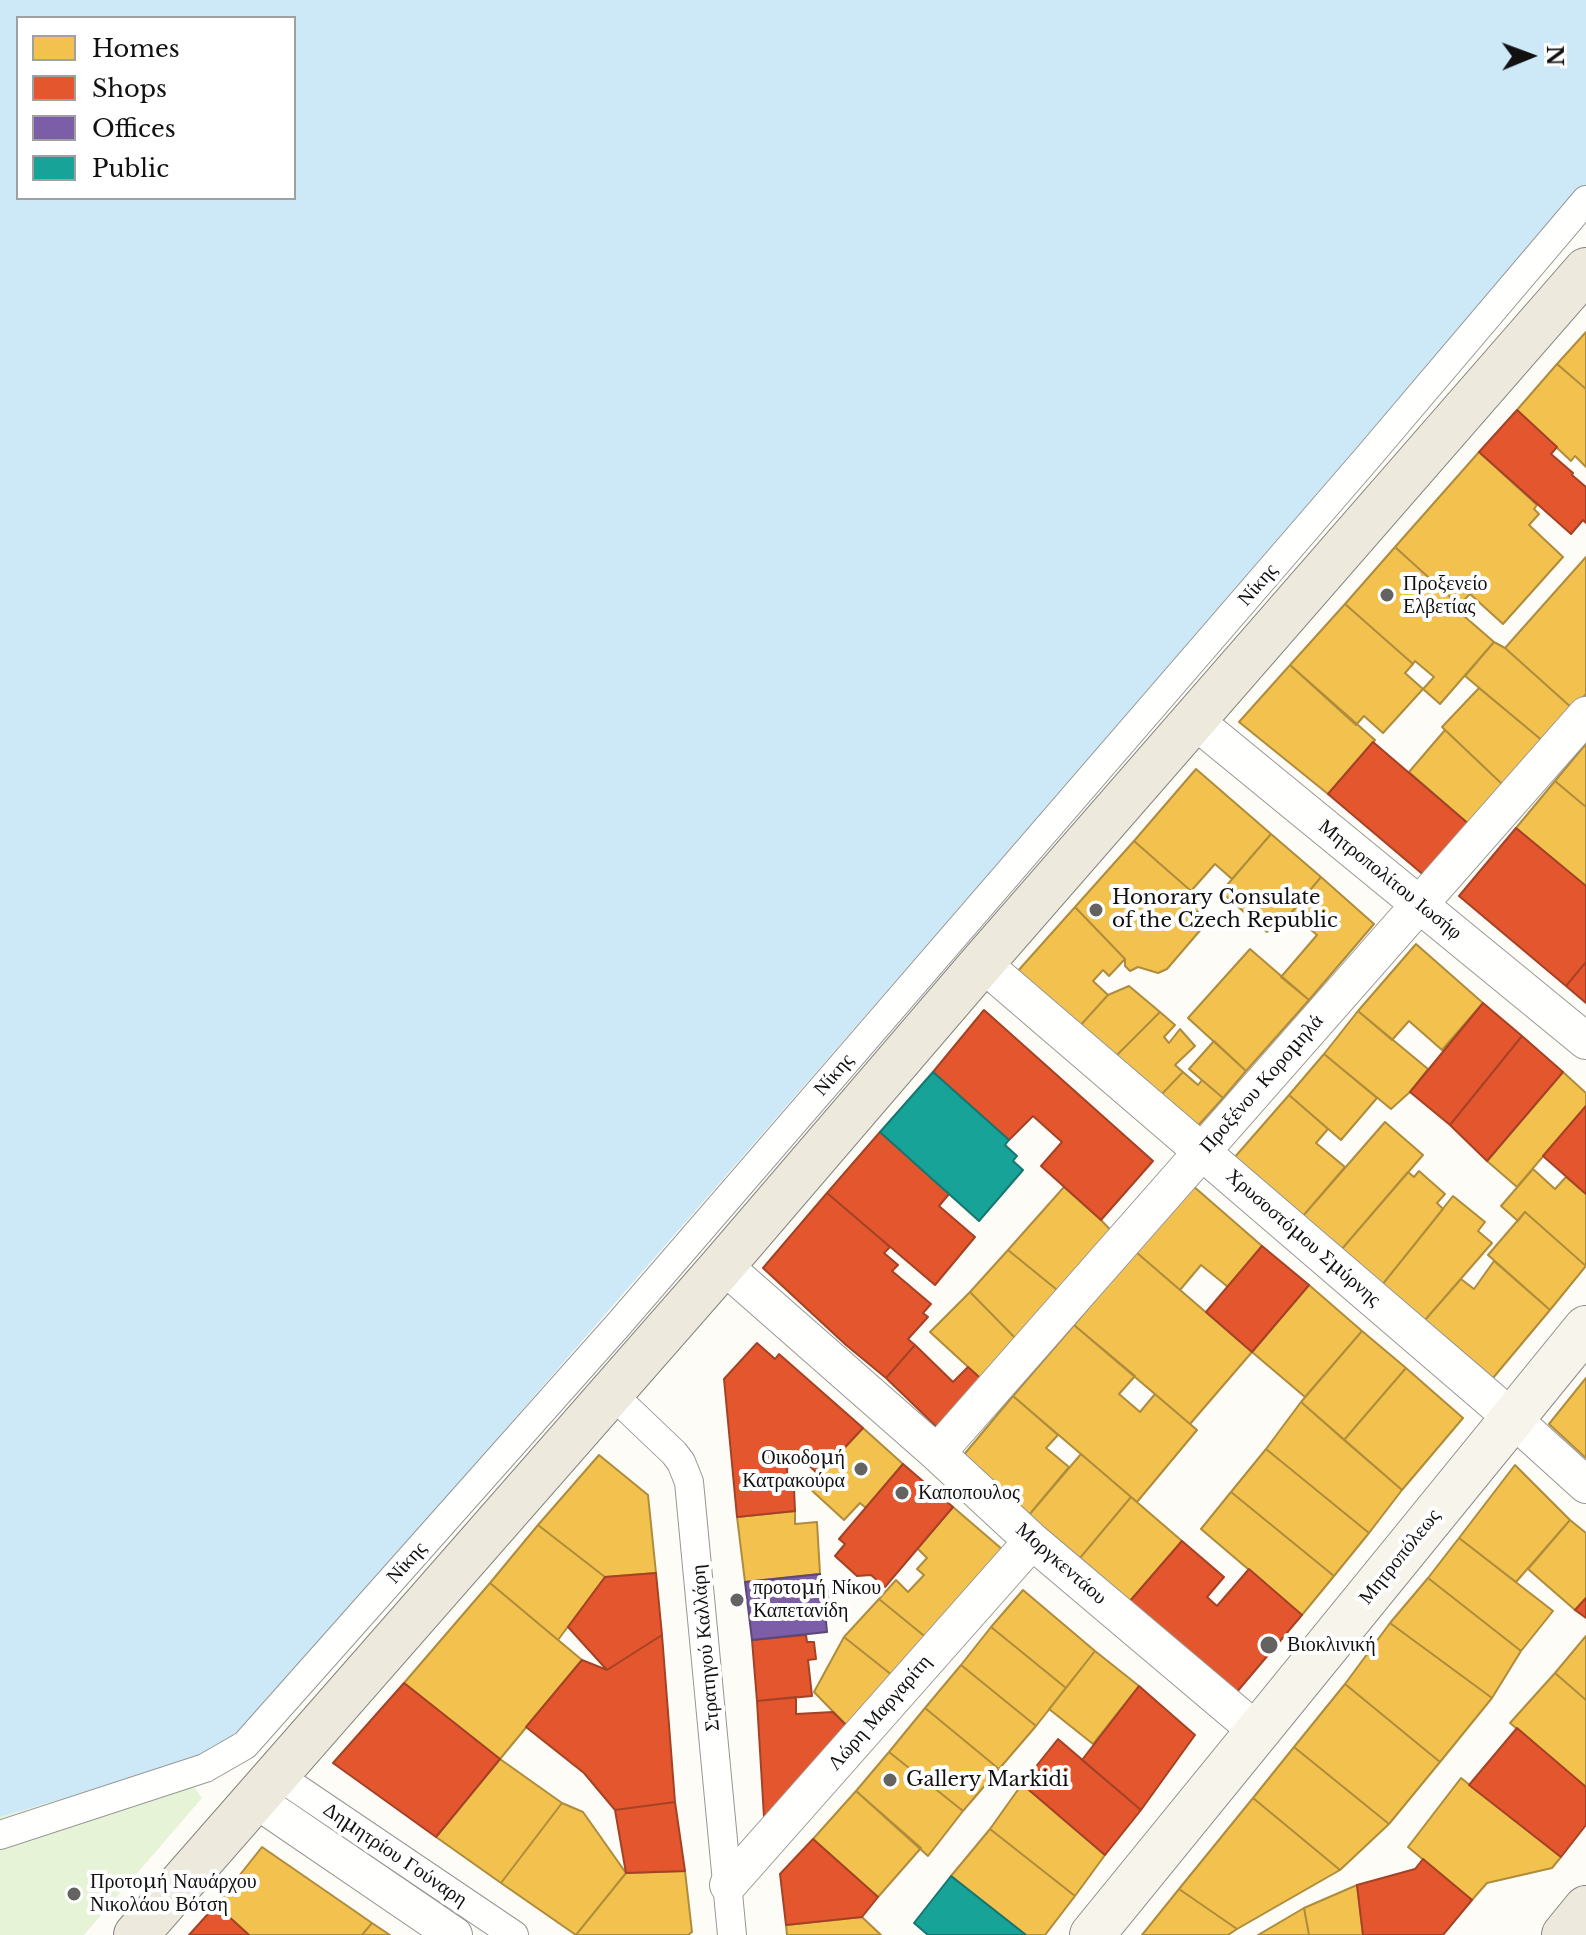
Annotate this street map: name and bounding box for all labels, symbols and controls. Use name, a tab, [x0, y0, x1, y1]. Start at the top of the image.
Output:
legend	[16, 16, 296, 200]
north arrow	[1490, 16, 1570, 96]
text: Homes	[92, 34, 180, 63]
text: N	[1541, 45, 1568, 66]
text: Shops	[92, 74, 167, 103]
text: Offices	[92, 114, 176, 143]
text: Public	[92, 154, 169, 183]
street label: Νίκης	[1233, 559, 1283, 611]
place label: Προξενείο Ελβετίας	[1403, 572, 1488, 619]
marker: Προξενείο Ελβετίας	[1378, 586, 1396, 604]
street label: Μητροπολίτου Ιωσήφ	[1313, 815, 1467, 945]
place label: Honorary Consulate of the Czech Republic	[1112, 886, 1338, 933]
marker: Honorary Consulate of the Czech Republic	[1087, 901, 1105, 919]
street label: Προξένου Κορομηλά	[1195, 1010, 1329, 1158]
street label: Νίκης	[809, 1049, 859, 1101]
street label: Χρυσοστόμου Σμύρνης	[1221, 1164, 1385, 1312]
place label: Οικοδομή Κατρακούρα	[742, 1446, 845, 1493]
marker: Οικοδομή Κατρακούρα	[852, 1460, 870, 1478]
place label: Καποπουλος	[918, 1481, 1020, 1505]
marker: Καποπουλος	[893, 1484, 911, 1502]
street label: Μητροπόλεως	[1354, 1505, 1446, 1609]
street label: Μοργκεντάου	[1011, 1518, 1111, 1610]
street label: Νίκης	[382, 1537, 432, 1589]
street label: Στρατηγού Καλλάρη	[687, 1564, 725, 1732]
place label: προτομή Νίκου Καπετανίδη	[753, 1576, 881, 1623]
marker: προτομή Νίκου Καπετανίδη	[728, 1591, 746, 1609]
place label: Βιοκλινική	[1287, 1633, 1376, 1657]
marker: Βιοκλινική	[1258, 1634, 1280, 1656]
street label: Λώρη Μαργαρίτη	[823, 1650, 937, 1776]
place label: Gallery Markidi	[906, 1768, 1069, 1792]
marker: Gallery Markidi	[881, 1771, 899, 1789]
street label: Δημητρίου Γούναρη	[318, 1798, 472, 1912]
place label: Προτομή Ναυάρχου Νικολάου Βότση	[90, 1870, 257, 1917]
marker: Προτομή Ναυάρχου Νικολάου Βότση	[65, 1885, 83, 1903]

